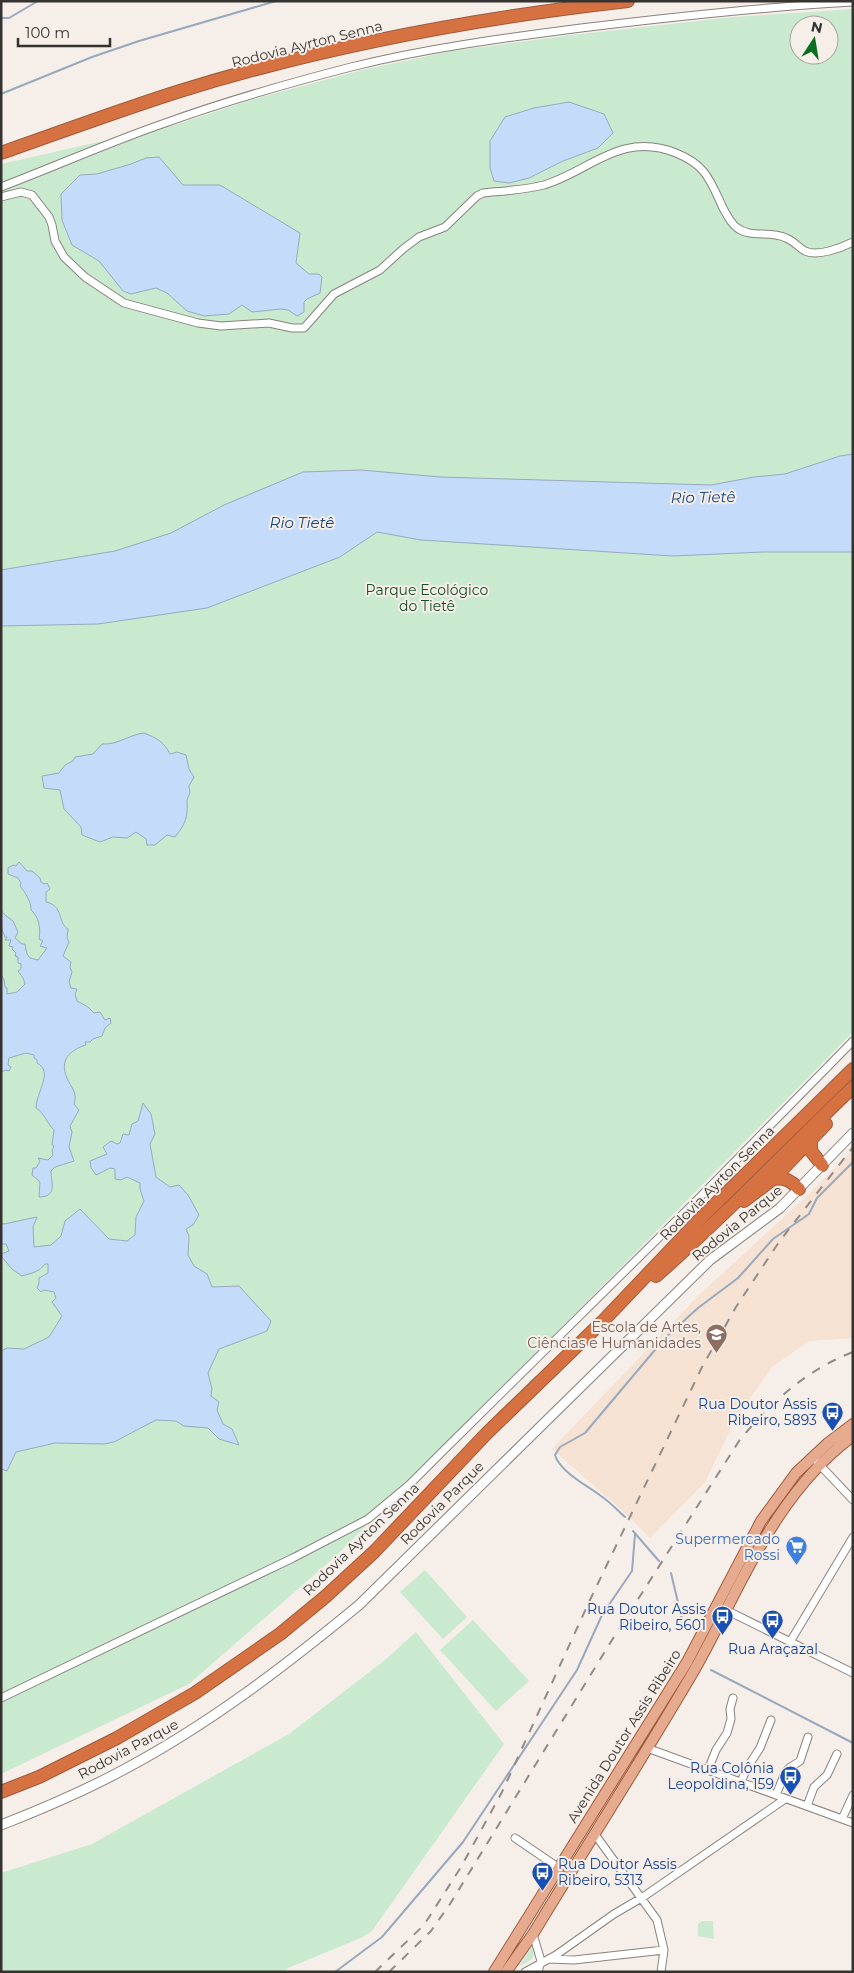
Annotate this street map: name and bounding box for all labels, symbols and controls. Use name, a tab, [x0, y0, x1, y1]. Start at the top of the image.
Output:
scale bar	[18, 15, 110, 47]
north arrow	[789, 15, 839, 65]
street label: Rodovia Ayrton Senna	[230, 17, 384, 71]
text: N	[809, 17, 824, 37]
text: 100 m	[25, 23, 70, 42]
water label: Rio Tietê	[670, 487, 736, 507]
water label: Rio Tietê	[270, 513, 334, 532]
park label: Parque Ecológico do Tietê	[366, 581, 489, 615]
street label: Rodovia Ayrton Senna	[656, 1122, 778, 1244]
street label: Rodovia Parque	[688, 1181, 786, 1265]
place label: Escola de Artes, Ciências e Humanidades	[527, 1318, 701, 1352]
school or university icon: Escola de Artes, Ciências e Humanidades	[705, 1323, 729, 1354]
place label: Rua Doutor Assis Ribeiro, 5893	[698, 1395, 817, 1429]
bus stop icon: Rua Doutor Assis Ribeiro, 5893	[821, 1400, 845, 1431]
street label: Rodovia Parque	[396, 1457, 488, 1549]
street label: Rodovia Ayrton Senna	[299, 1479, 423, 1599]
place label: Supermercado Rossi	[675, 1530, 780, 1564]
supermarket icon: Supermercado Rossi	[784, 1535, 808, 1566]
place label: Rua Doutor Assis Ribeiro, 5601	[587, 1600, 706, 1634]
bus stop icon: Rua Doutor Assis Ribeiro, 5601	[710, 1605, 734, 1636]
bus stop icon: Rua Araçazal	[761, 1609, 785, 1640]
place label: Rua Araçazal	[728, 1640, 818, 1658]
street label: Avenida Doutor Assis Ribeiro	[563, 1646, 685, 1826]
street label: Rodovia Parque	[75, 1715, 181, 1783]
place label: Rua Colônia Leopoldina, 159	[667, 1759, 774, 1793]
bus stop icon: Rua Colônia Leopoldina, 159	[778, 1764, 802, 1795]
place label: Rua Doutor Assis Ribeiro, 5313	[558, 1855, 677, 1889]
bus stop icon: Rua Doutor Assis Ribeiro, 5313	[530, 1860, 554, 1891]

